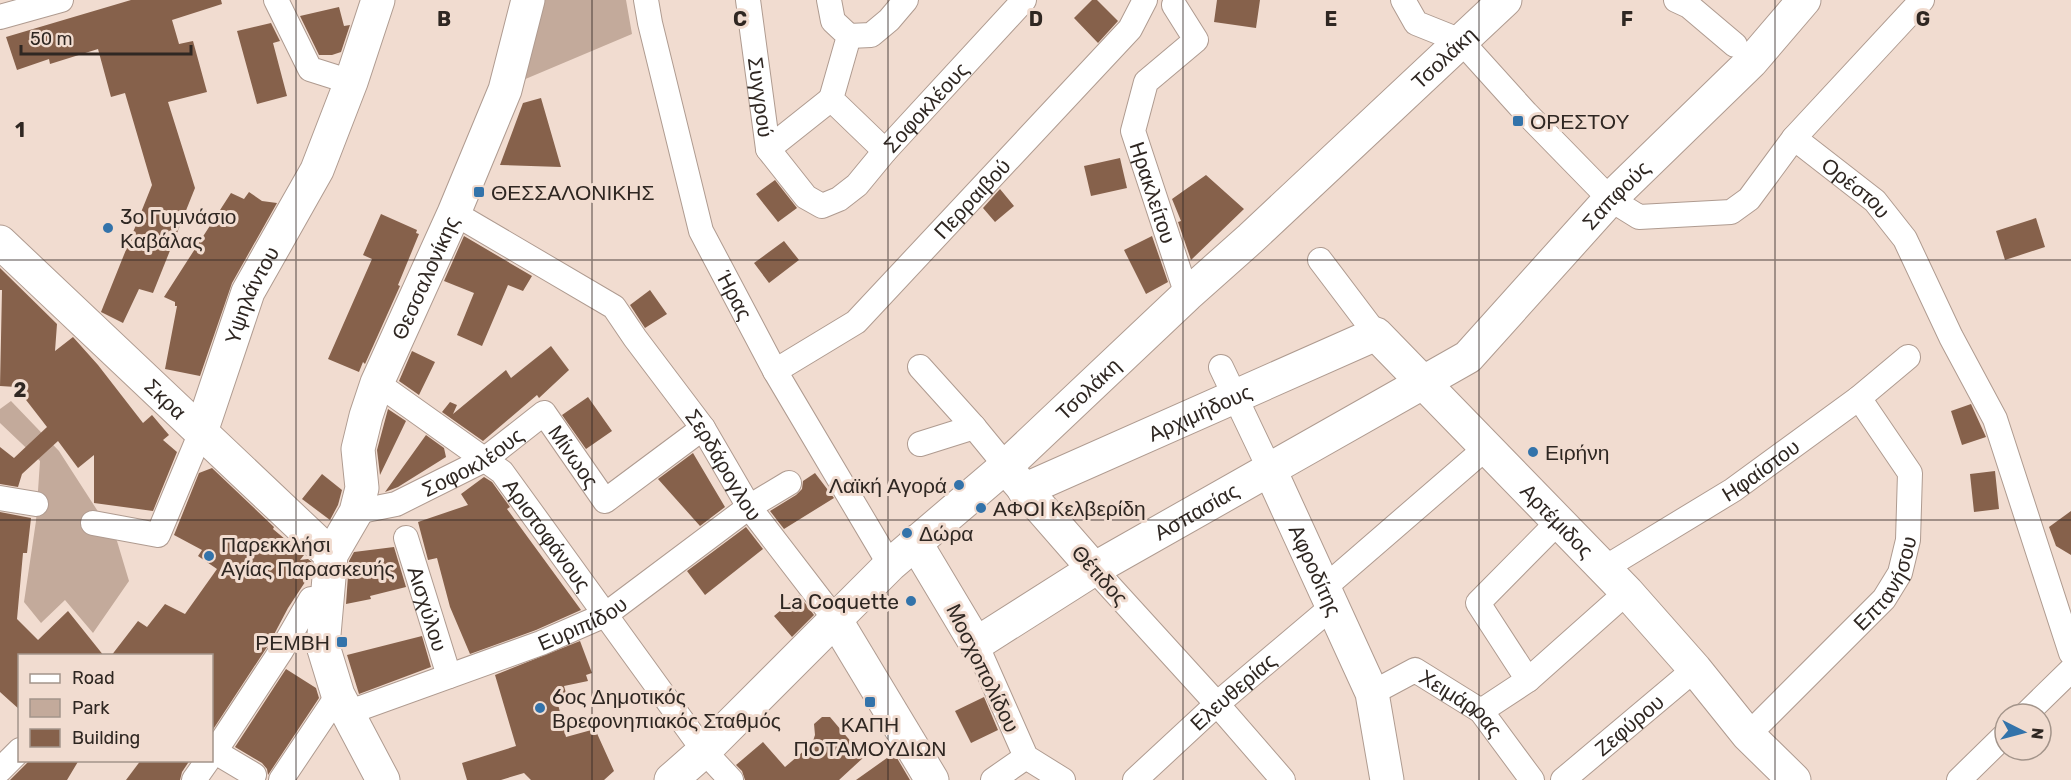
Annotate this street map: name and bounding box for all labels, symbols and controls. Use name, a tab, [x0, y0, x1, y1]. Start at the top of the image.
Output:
text: B	[437, 7, 451, 31]
text: C	[733, 7, 747, 31]
text: D	[1029, 7, 1043, 31]
text: E	[1325, 7, 1337, 31]
text: F	[1621, 7, 1633, 31]
text: G	[1916, 7, 1930, 31]
scale bar	[21, 18, 190, 56]
street label: Τσολάκη	[1406, 21, 1481, 94]
text: 50 m	[30, 28, 73, 50]
street label: Συγγρού	[743, 56, 779, 139]
street label: Σοφοκλέους	[878, 57, 973, 157]
place label: ΟΡΕΣΤΟΥ	[1530, 109, 1629, 134]
marker: ΟΡΕΣΤΟΥ	[1511, 114, 1525, 128]
text: 1	[15, 118, 25, 142]
street label: Ηρακλείτου	[1125, 138, 1182, 246]
street label: Ορέστου	[1817, 152, 1896, 223]
street label: Περραιβού	[928, 153, 1015, 244]
street label: Σαπφούς	[1577, 155, 1655, 234]
place label: ΘΕΣΣΑΛΟΝΙΚΗΣ	[491, 180, 654, 205]
marker: ΘΕΣΣΑΛΟΝΙΚΗΣ	[472, 185, 486, 199]
place label: 3ο Γυμνάσιο Καβάλας	[120, 204, 237, 253]
street label: Θεσσαλονίκης	[386, 212, 464, 343]
marker: 3ο Γυμνάσιο Καβάλας	[101, 221, 115, 235]
street label: Υψηλάντου	[219, 242, 284, 347]
street label: Ήρας	[711, 265, 758, 324]
street label: Τσολάκη	[1050, 352, 1125, 425]
street label: Σκρα	[140, 373, 192, 424]
text: 2	[14, 378, 27, 402]
street label: Αρχιμήδους	[1144, 378, 1255, 446]
street label: Σερδάρογλου	[681, 404, 767, 525]
street label: Μίνωος	[544, 420, 604, 492]
street label: Σοφοκλέους	[418, 422, 528, 502]
street label: Ηφαίστου	[1717, 433, 1804, 506]
place label: Ειρήνη	[1545, 440, 1609, 465]
marker: Ειρήνη	[1526, 445, 1540, 459]
place label: Λαϊκή Αγορά	[829, 473, 947, 498]
street label: Αριστοφάνους	[498, 474, 597, 596]
street label: Ασπασίας	[1149, 477, 1243, 545]
marker: Λαϊκή Αγορά	[952, 478, 966, 492]
street label: Αρτέμιδος	[1516, 478, 1599, 563]
place label: ΑΦΟΙ Κελβερίδη	[993, 496, 1146, 521]
marker: ΑΦΟΙ Κελβερίδη	[974, 501, 988, 515]
street label: Αφροδίτης	[1284, 520, 1347, 620]
place label: Δώρα	[919, 521, 974, 546]
marker: Δώρα	[900, 526, 914, 540]
place label: Παρεκκλήσι Αγίας Παρασκευής	[221, 532, 395, 581]
street label: Επτανήσου	[1848, 533, 1921, 635]
street label: Θέτιδος	[1067, 540, 1133, 610]
marker: Παρεκκλήσι Αγίας Παρασκευής	[202, 549, 216, 563]
street label: Αισχύλου	[403, 563, 453, 654]
place label: La Coquette	[779, 589, 899, 614]
street label: Ευριπίδου	[534, 591, 632, 655]
marker: La Coquette	[904, 594, 918, 608]
street label: Μοσχοπολίδου	[941, 600, 1025, 736]
place label: ΡΕΜΒΗ	[255, 630, 330, 655]
marker: ΡΕΜΒΗ	[335, 635, 349, 649]
street label: Ελευθερίας	[1185, 647, 1281, 735]
legend	[18, 654, 213, 762]
street label: Χειμάρρας	[1415, 664, 1508, 742]
text: Road	[72, 667, 115, 689]
place label: 6ος Δημοτικός Βρεφονηπιακός Σταθμός	[552, 684, 781, 733]
street label: Ζεφύρου	[1589, 689, 1668, 761]
marker: ΚΑΠΗ ΠΟΤΑΜΟΥΔΙΩΝ	[863, 695, 877, 709]
text: Park	[72, 697, 110, 719]
marker: 6ος Δημοτικός Βρεφονηπιακός Σταθμός	[533, 701, 547, 715]
north arrow	[1993, 702, 2053, 762]
place label: ΚΑΠΗ ΠΟΤΑΜΟΥΔΙΩΝ	[793, 712, 947, 761]
text: Building	[72, 727, 140, 749]
text: N	[2027, 727, 2047, 740]

